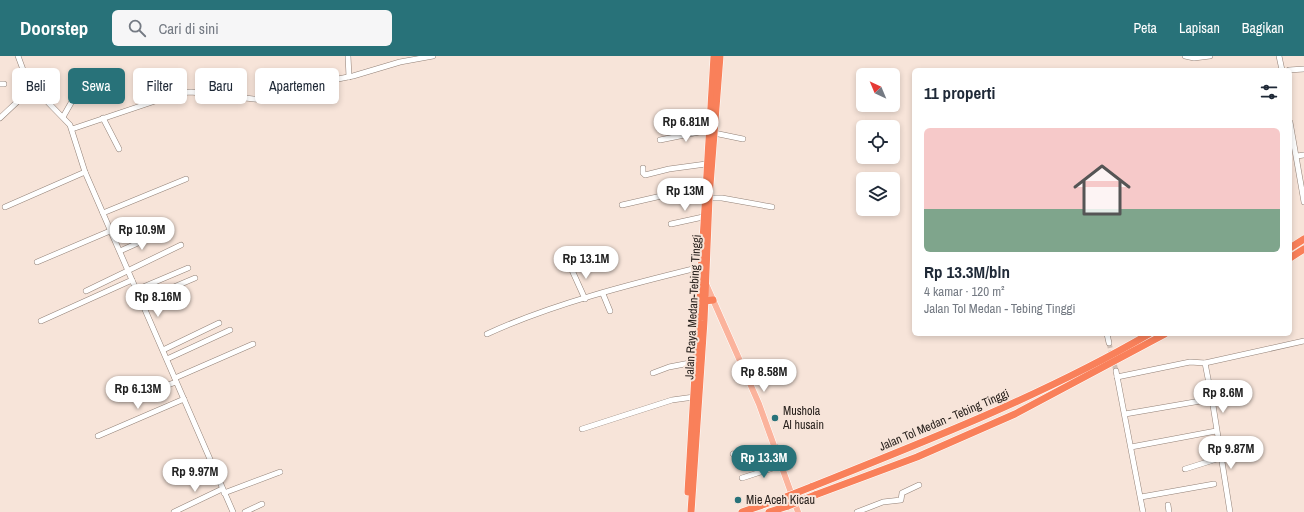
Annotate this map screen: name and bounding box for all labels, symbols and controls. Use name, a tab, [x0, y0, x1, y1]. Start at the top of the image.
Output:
search box	[112, 10, 392, 46]
text: Doorstep	[20, 15, 88, 41]
icon: search	[126, 17, 148, 39]
text: Cari di sini	[158, 18, 219, 39]
text: Peta	[1133, 19, 1157, 37]
text: Lapisan	[1179, 19, 1220, 37]
text: Bagikan	[1242, 19, 1284, 37]
chip: Beli	[12, 68, 60, 104]
chip: Sewa	[68, 68, 125, 104]
chip: Filter	[133, 68, 187, 104]
chip: Baru	[195, 68, 247, 104]
chip: Apartemen	[255, 68, 339, 104]
north arrow	[856, 68, 900, 112]
map controls	[856, 68, 900, 216]
text: 11 properti	[924, 81, 995, 104]
icon: filters	[1258, 81, 1280, 103]
pin: Rp 6.81M	[645, 109, 727, 143]
text: Rp 6.81M	[663, 113, 709, 130]
button: locate	[856, 120, 900, 164]
icon: home	[1066, 154, 1138, 226]
button: layers	[856, 172, 900, 216]
pin: Rp 13M	[652, 178, 718, 212]
text: Rp 13M	[666, 182, 704, 199]
pin: Rp 10.9M	[101, 217, 183, 251]
text: Rp 10.9M	[119, 221, 165, 238]
street label: Jalan Raya Medan-Tebing Tinggi	[681, 234, 705, 380]
pin: Rp 13.1M	[545, 246, 627, 280]
text: Rp 13.1M	[563, 250, 609, 267]
text: Rp 13.3M/bln	[924, 260, 1010, 283]
text: 4 kamar · 120 m²	[924, 283, 1005, 300]
pin: Rp 8.16M	[117, 284, 199, 318]
text: Rp 8.16M	[135, 288, 181, 305]
text: Jalan Tol Medan - Tebing Tinggi	[924, 300, 1076, 317]
pin: Rp 8.58M	[723, 359, 805, 393]
text: Rp 8.58M	[741, 363, 787, 380]
pin: Rp 6.13M	[97, 376, 179, 410]
text: Rp 6.13M	[115, 380, 161, 397]
pin: Rp 8.6M	[1186, 380, 1260, 414]
text: Rp 8.6M	[1203, 384, 1243, 401]
street label: Jalan Tol Medan - Tebing Tinggi	[876, 385, 1012, 455]
place label: Mushola Al husain	[782, 403, 824, 433]
marker: Mushola Al husain	[770, 413, 780, 423]
pin: Rp 9.87M	[1190, 436, 1272, 470]
text: Rp 9.87M	[1208, 440, 1254, 457]
pin: Rp 13.3M	[723, 445, 805, 479]
text: Rp 13.3M	[741, 449, 787, 466]
pin: Rp 9.97M	[154, 459, 236, 493]
text: Rp 9.97M	[172, 463, 218, 480]
place label: Mie Aceh Kicau	[746, 492, 815, 508]
marker: Mie Aceh Kicau	[733, 495, 743, 505]

